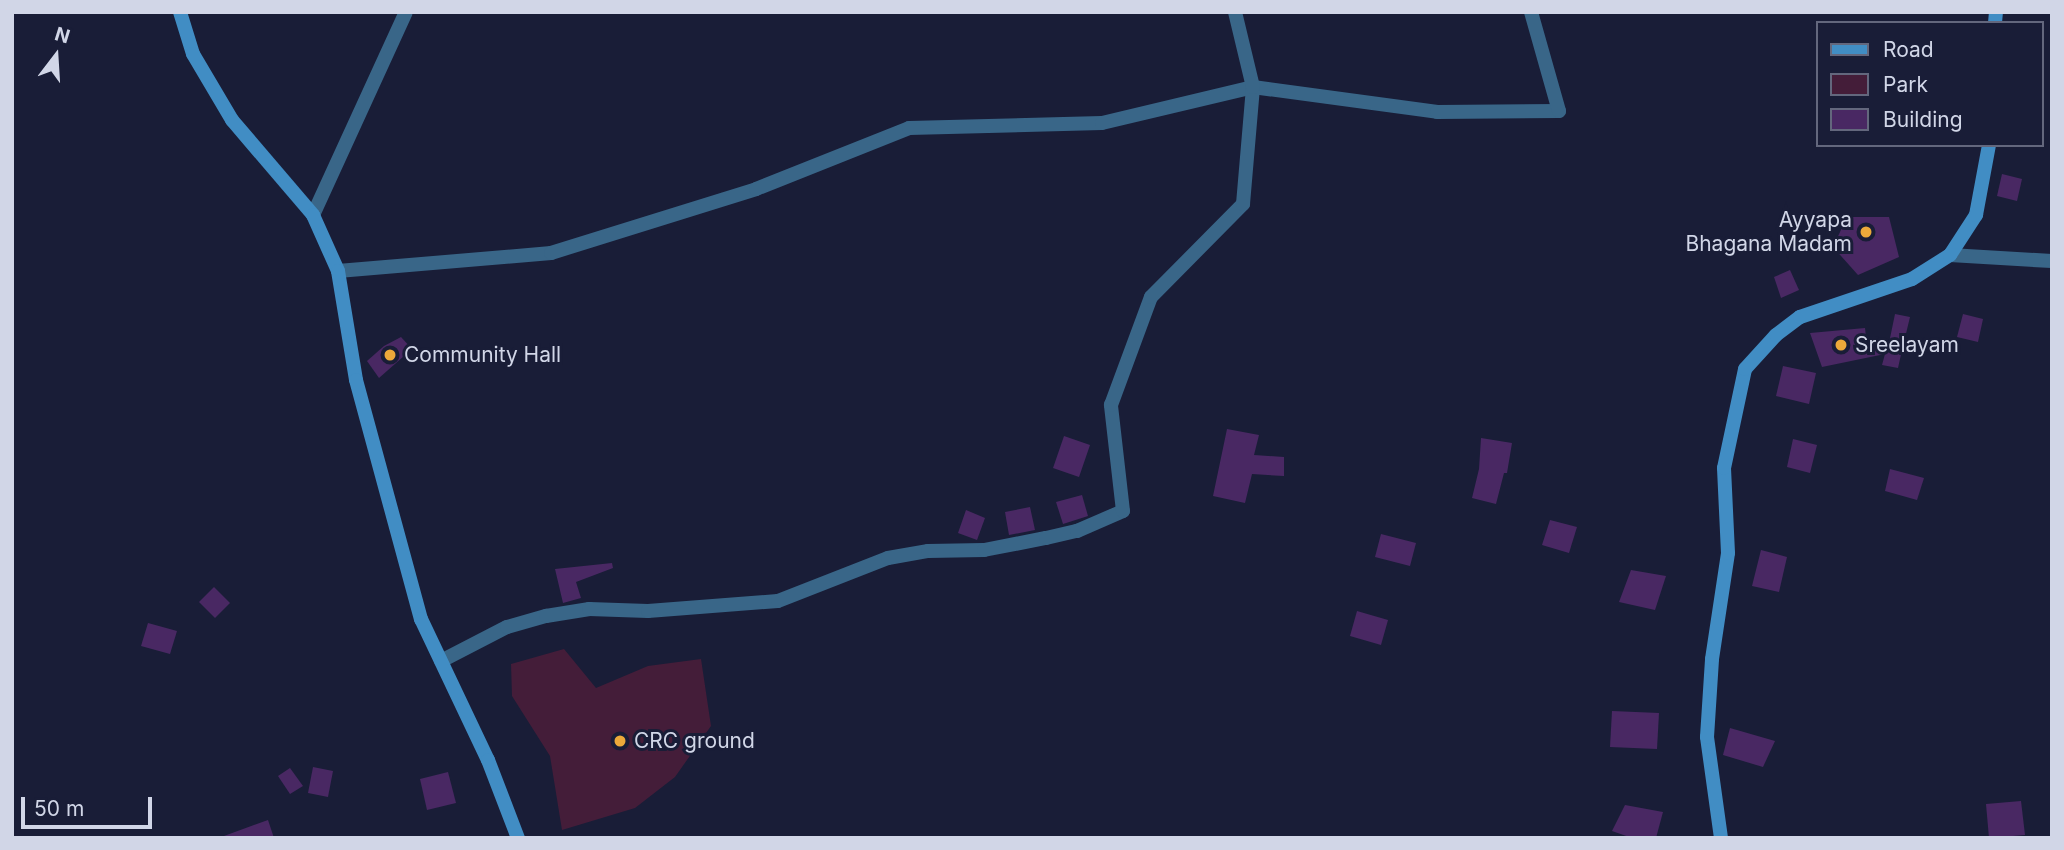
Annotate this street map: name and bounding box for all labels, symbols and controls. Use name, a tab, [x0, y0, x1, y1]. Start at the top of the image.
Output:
north arrow	[21, 21, 91, 91]
legend	[1815, 21, 2043, 147]
text: N	[52, 22, 73, 49]
text: Road	[1883, 37, 1934, 62]
text: Park	[1883, 72, 1928, 97]
text: Building	[1883, 107, 1963, 132]
place label: Ayyapa Bhagana Madam	[1685, 207, 1852, 257]
marker: Ayyapa Bhagana Madam	[1858, 224, 1874, 240]
place label: Sreelayam	[1855, 332, 1959, 358]
marker: Sreelayam	[1833, 337, 1849, 353]
place label: Community Hall	[404, 342, 561, 368]
marker: Community Hall	[382, 347, 398, 363]
place label: CRC ground	[634, 728, 755, 754]
marker: CRC ground	[612, 733, 628, 749]
scale bar	[24, 784, 156, 828]
text: 50 m	[34, 796, 84, 821]

